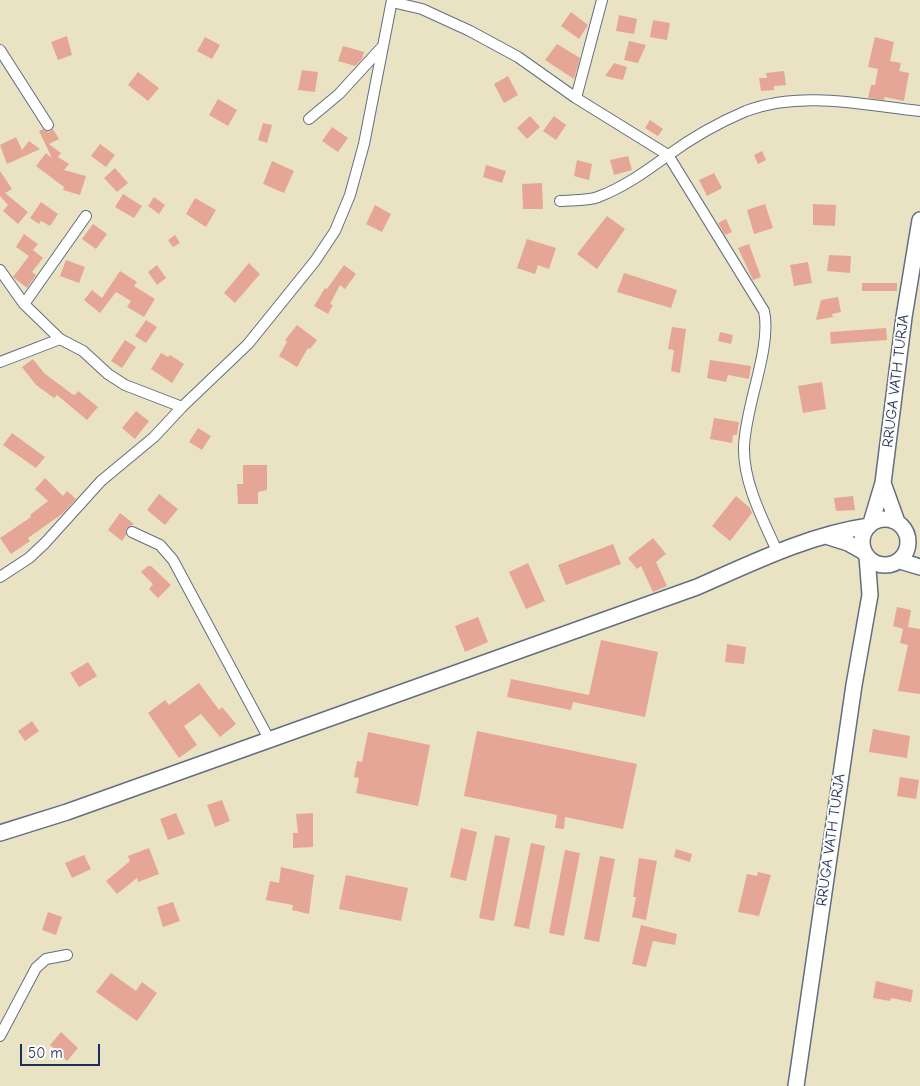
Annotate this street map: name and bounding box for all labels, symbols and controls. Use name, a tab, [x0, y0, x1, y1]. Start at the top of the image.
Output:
street label: RRUGA VATH TURJA	[879, 314, 913, 448]
street label: RRUGA VATH TURJA	[813, 772, 849, 908]
scale bar	[22, 1034, 102, 1066]
text: 50 m	[28, 1044, 63, 1062]

